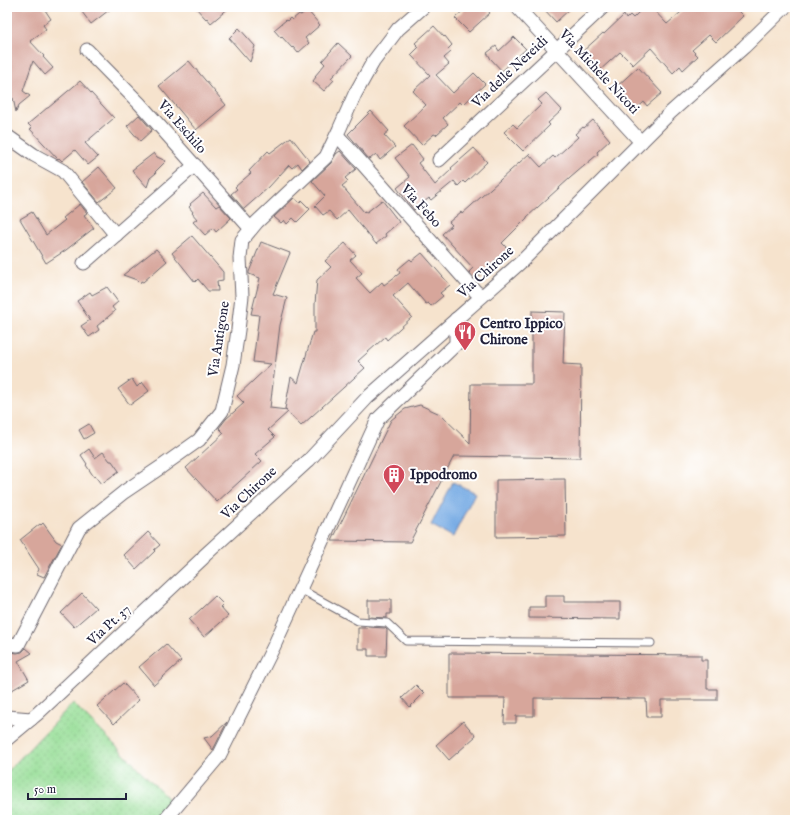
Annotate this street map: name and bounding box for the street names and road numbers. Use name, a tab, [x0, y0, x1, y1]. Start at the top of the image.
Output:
street label: Via Michele Nicoti	[554, 25, 643, 118]
street label: Via delle Nereidi	[467, 32, 552, 113]
street label: Via Eschilo	[153, 96, 210, 158]
street label: Via Febo	[396, 180, 445, 232]
street label: Via Chirone	[453, 242, 518, 303]
street label: Via Antigone	[204, 299, 234, 379]
street label: Via Chirone	[217, 462, 281, 524]
street label: Via Pt. 37	[83, 600, 134, 650]

